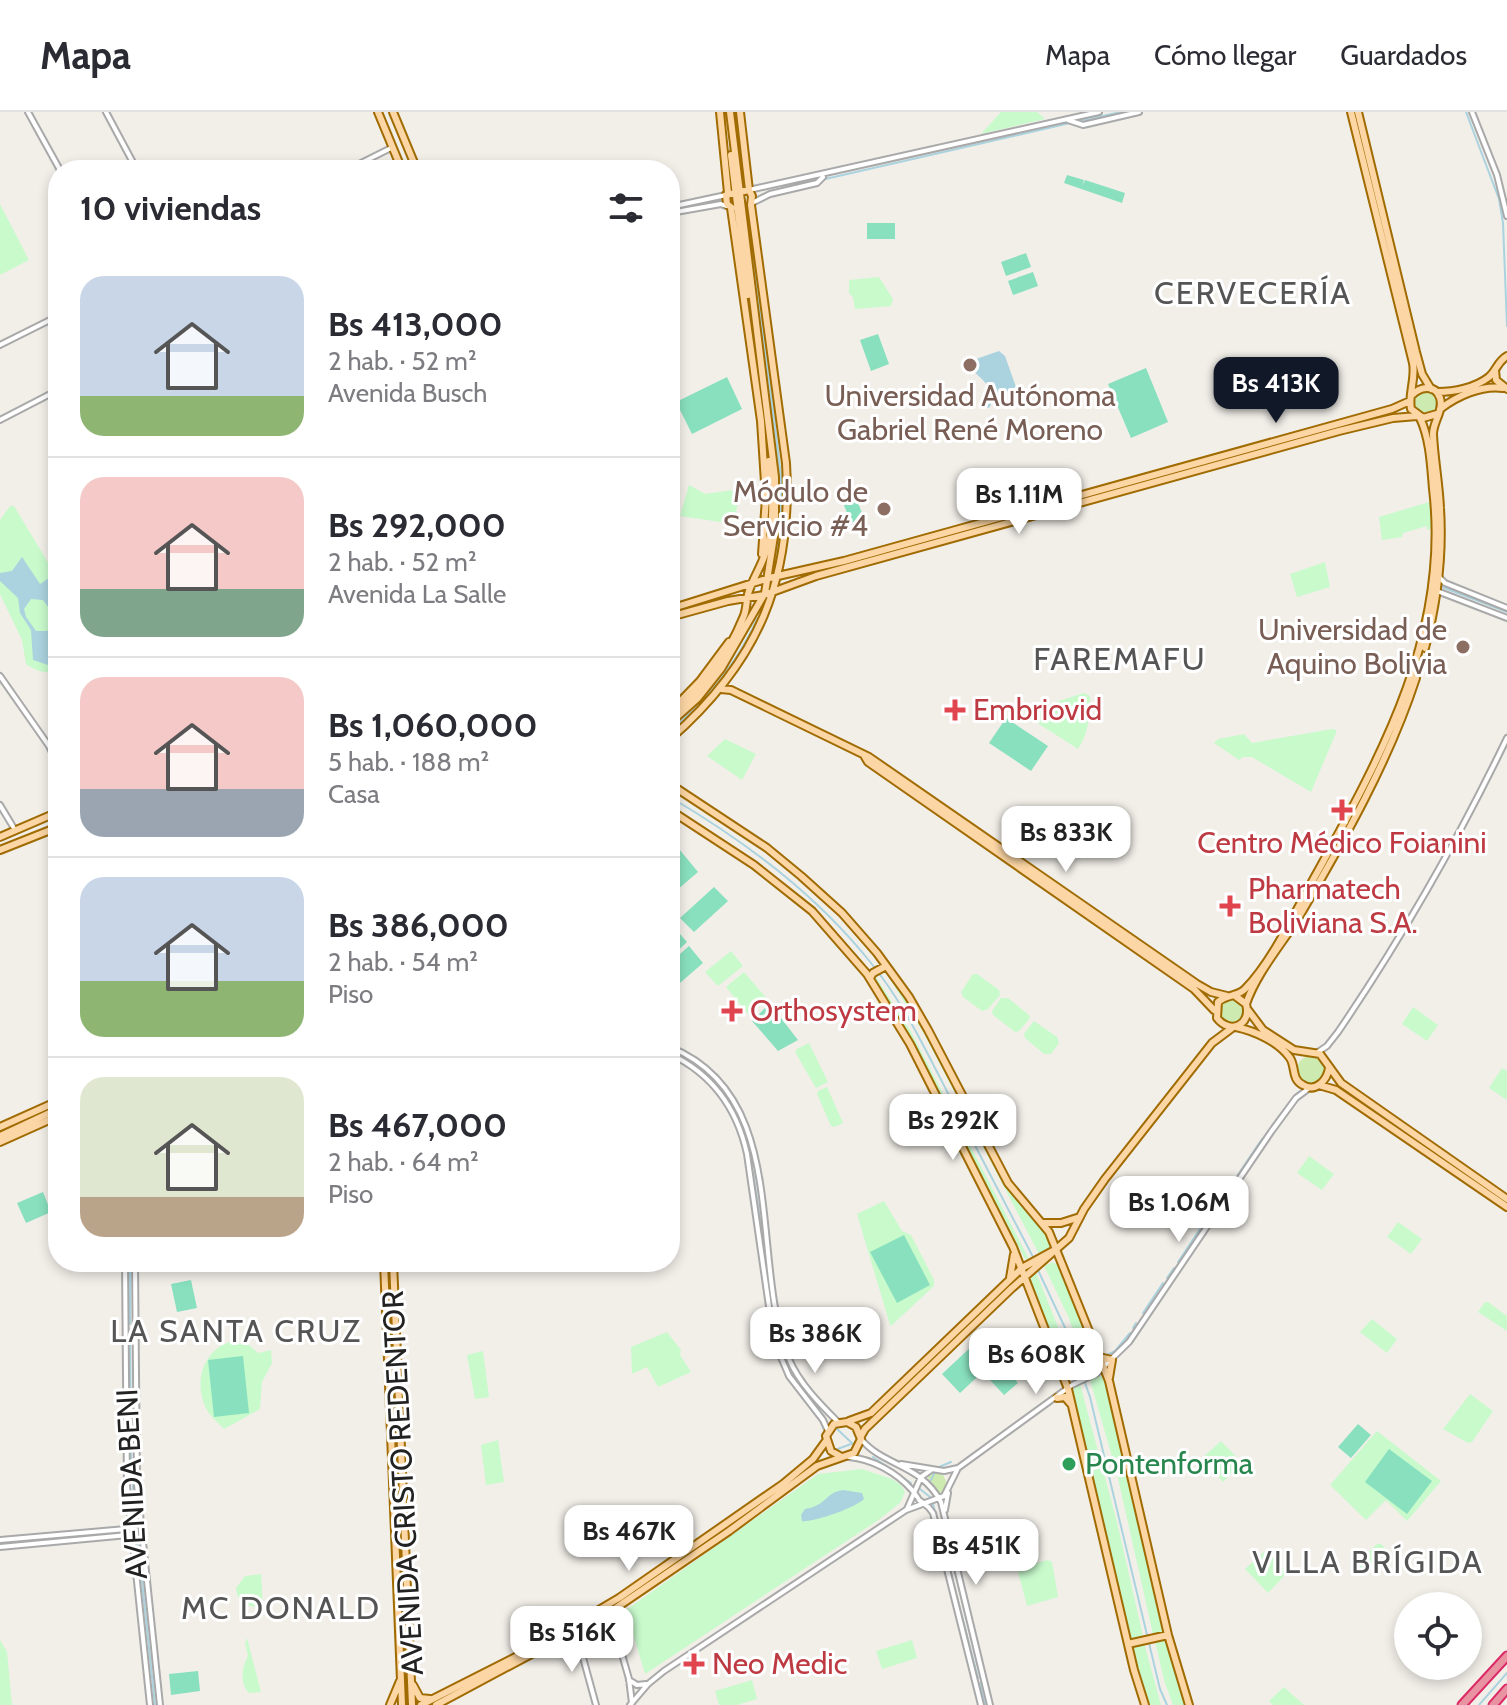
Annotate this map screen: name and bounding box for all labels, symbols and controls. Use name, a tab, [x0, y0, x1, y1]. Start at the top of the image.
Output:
text: Mapa	[40, 32, 131, 79]
text: Mapa	[1045, 38, 1110, 72]
text: Cómo llegar	[1154, 38, 1296, 72]
text: Guardados	[1340, 38, 1467, 72]
icon: filters	[604, 186, 648, 230]
text: 10 viviendas	[80, 187, 261, 229]
district label: CERVECERÍA	[1154, 273, 1352, 312]
text: Bs 413,000	[328, 303, 502, 345]
icon: home	[144, 308, 240, 404]
text: 2 hab. · 52 m²	[328, 345, 477, 377]
marker: Universidad Autónoma Gabriel René Moreno	[961, 356, 979, 374]
pin: Bs 413K	[1202, 357, 1350, 425]
text: Bs 413K	[1232, 367, 1320, 399]
text: Avenida Busch	[328, 377, 487, 409]
place label: Universidad Autónoma Gabriel René Moreno	[824, 377, 1116, 448]
pin: Bs 1.11M	[936, 468, 1102, 536]
place label: Módulo de Servicio #4	[723, 473, 868, 544]
text: Bs 1.11M	[975, 478, 1063, 510]
marker: Módulo de Servicio #4	[875, 500, 893, 518]
text: Bs 292,000	[328, 504, 506, 546]
icon: home	[144, 509, 240, 605]
text: 2 hab. · 52 m²	[328, 546, 477, 578]
text: Avenida La Salle	[328, 578, 506, 610]
place label: Universidad de Aquino Bolivia	[1258, 611, 1448, 682]
marker: Universidad de Aquino Bolivia	[1454, 638, 1472, 656]
district label: FAREMAFU	[1033, 639, 1207, 678]
place label: Embriovid	[973, 691, 1102, 728]
marker: Embriovid	[944, 699, 966, 721]
text: Bs 1,060,000	[328, 704, 538, 746]
icon: home	[144, 709, 240, 805]
text: 5 hab. · 188 m²	[328, 746, 489, 778]
text: Casa	[328, 778, 380, 810]
marker: Centro Médico Foianini	[1331, 799, 1353, 821]
pin: Bs 833K	[992, 806, 1140, 874]
text: Bs 833K	[1019, 816, 1113, 848]
place label: Centro Médico Foianini	[1197, 824, 1487, 861]
place label: Pharmatech Boliviana S.A.	[1248, 870, 1418, 941]
marker: Pharmatech Boliviana S.A.	[1219, 895, 1241, 917]
text: Bs 386,000	[328, 904, 509, 946]
icon: home	[144, 909, 240, 1005]
text: 2 hab. · 54 m²	[328, 946, 478, 978]
text: Piso	[328, 978, 373, 1010]
place label: Orthosystem	[750, 992, 917, 1029]
marker: Orthosystem	[721, 1000, 743, 1022]
pin: Bs 292K	[879, 1094, 1027, 1162]
text: Bs 467,000	[328, 1104, 507, 1146]
text: Bs 292K	[907, 1104, 999, 1136]
icon: home	[144, 1109, 240, 1205]
text: 2 hab. · 64 m²	[328, 1146, 479, 1178]
pin: Bs 1.06M	[1096, 1176, 1262, 1244]
text: Piso	[328, 1178, 373, 1210]
text: Bs 1.06M	[1128, 1186, 1230, 1218]
street label: AVENIDA CRISTO REDENTOR	[374, 1290, 431, 1676]
pin: Bs 386K	[741, 1307, 889, 1375]
district label: LA SANTA CRUZ	[110, 1311, 362, 1350]
text: Bs 386K	[768, 1317, 862, 1349]
pin: Bs 608K	[962, 1328, 1110, 1396]
text: Bs 608K	[987, 1338, 1085, 1370]
street label: AVENIDA BENI	[108, 1388, 155, 1580]
place label: Pontenforma	[1085, 1445, 1254, 1482]
marker: Pontenforma	[1060, 1455, 1078, 1473]
pin: Bs 467K	[555, 1505, 703, 1573]
text: Bs 467K	[582, 1515, 676, 1547]
pin: Bs 451K	[902, 1519, 1050, 1587]
text: Bs 451K	[932, 1529, 1020, 1561]
district label: VILLA BRÍGIDA	[1252, 1542, 1484, 1581]
district label: MC DONALD	[181, 1588, 381, 1627]
map controls	[1394, 1592, 1482, 1680]
button: locate	[1394, 1592, 1482, 1680]
pin: Bs 516K	[498, 1606, 646, 1674]
text: Bs 516K	[528, 1616, 616, 1648]
place label: Neo Medic	[712, 1645, 847, 1682]
marker: Neo Medic	[683, 1653, 705, 1675]

